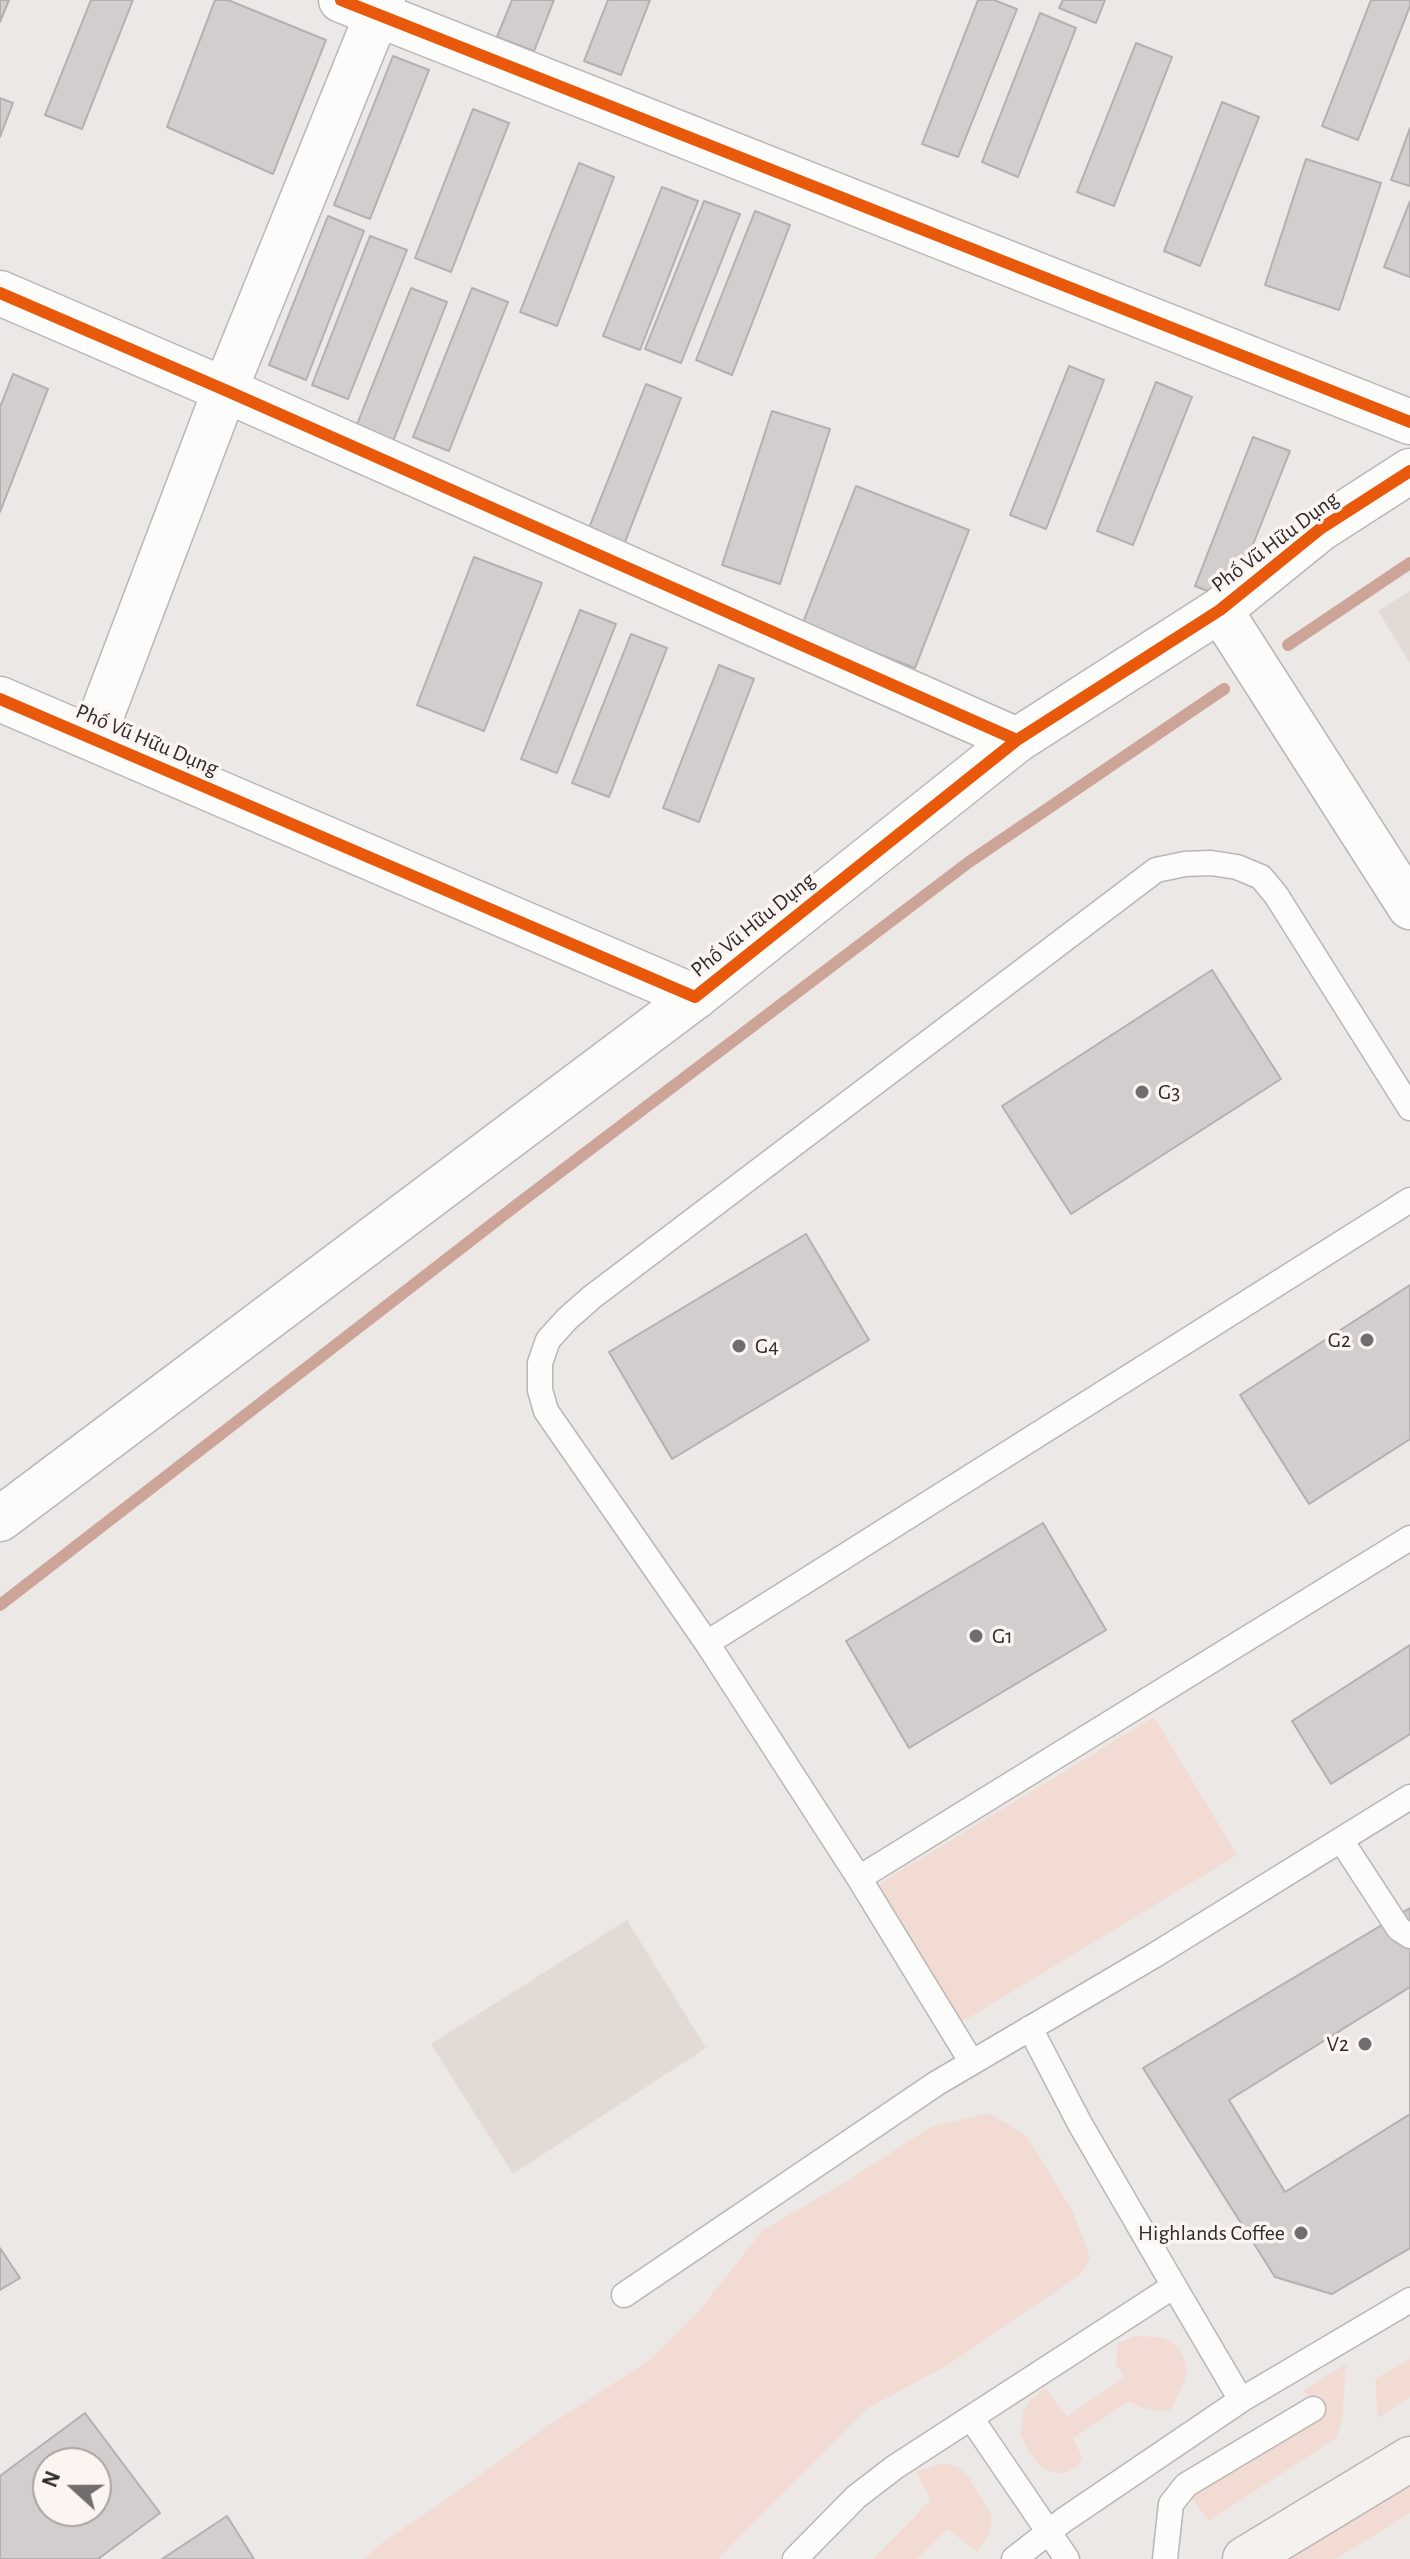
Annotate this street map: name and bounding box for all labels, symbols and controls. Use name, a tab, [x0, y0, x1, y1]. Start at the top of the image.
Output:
street label: Phố Vũ Hữu Dụng	[1206, 486, 1344, 598]
street label: Phố Vũ Hữu Dụng	[72, 698, 222, 782]
street label: Phố Vũ Hữu Dụng	[686, 867, 820, 983]
place label: G3	[1158, 1079, 1180, 1105]
marker: G3	[1133, 1083, 1151, 1101]
place label: G2	[1328, 1327, 1351, 1353]
marker: G2	[1358, 1331, 1376, 1349]
place label: G4	[755, 1333, 779, 1359]
marker: G4	[730, 1337, 748, 1355]
place label: G1	[992, 1623, 1013, 1649]
marker: G1	[967, 1627, 985, 1645]
place label: V2	[1327, 2031, 1349, 2057]
marker: V2	[1356, 2035, 1374, 2053]
place label: Highlands Coffee	[1138, 2220, 1285, 2246]
marker: Highlands Coffee	[1292, 2224, 1310, 2242]
north arrow	[32, 2447, 112, 2527]
text: N	[38, 2468, 64, 2490]

